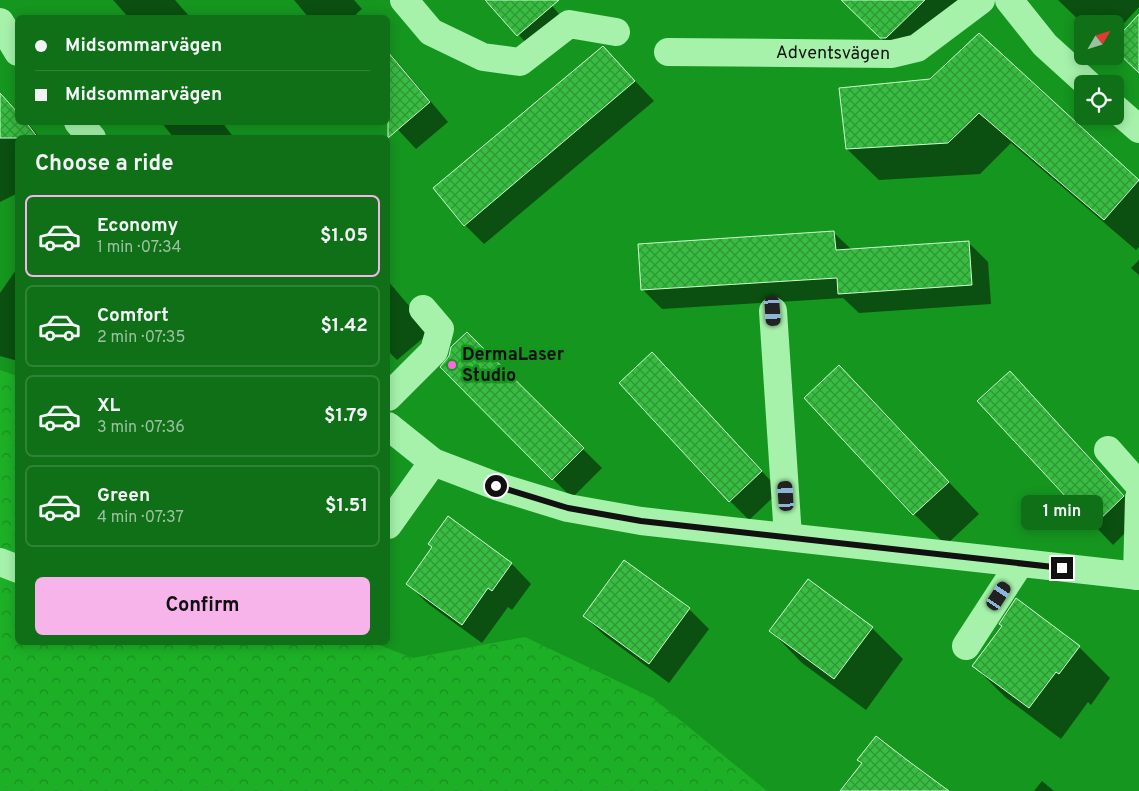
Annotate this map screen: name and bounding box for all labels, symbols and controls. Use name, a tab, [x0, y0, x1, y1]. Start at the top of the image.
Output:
north arrow	[1074, 15, 1124, 65]
map controls	[1074, 15, 1124, 125]
text: Midsommarvägen	[65, 34, 222, 58]
street label: Adventsvägen	[776, 41, 890, 65]
button: locate	[1074, 75, 1124, 125]
text: Midsommarvägen	[65, 83, 222, 107]
text: Choose a ride	[35, 151, 173, 178]
icon: car	[37, 214, 82, 259]
text: Economy	[97, 214, 178, 238]
text: $1.05	[320, 224, 368, 248]
text: 1 min · 07:34	[97, 238, 182, 258]
car	[764, 296, 781, 326]
icon: car	[37, 304, 82, 349]
text: Comfort	[97, 304, 169, 328]
text: $1.42	[320, 314, 368, 338]
text: 2 min · 07:35	[97, 328, 185, 348]
place label: DermaLaser Studio	[462, 344, 565, 388]
marker: DermaLaser Studio	[446, 359, 458, 371]
icon: car	[37, 394, 82, 439]
text: XL	[97, 394, 120, 418]
text: $1.79	[324, 404, 368, 428]
text: 3 min · 07:36	[97, 418, 185, 438]
route start	[485, 475, 507, 497]
car	[777, 481, 794, 511]
icon: car	[37, 484, 82, 529]
text: Green	[97, 484, 150, 508]
text: $1.51	[325, 494, 368, 518]
callout: 1 min	[1021, 496, 1103, 530]
text: 1 min	[1043, 502, 1081, 522]
text: 4 min · 07:37	[97, 508, 184, 528]
route end	[1051, 557, 1073, 579]
button: Confirm	[35, 577, 370, 635]
car	[984, 579, 1013, 613]

